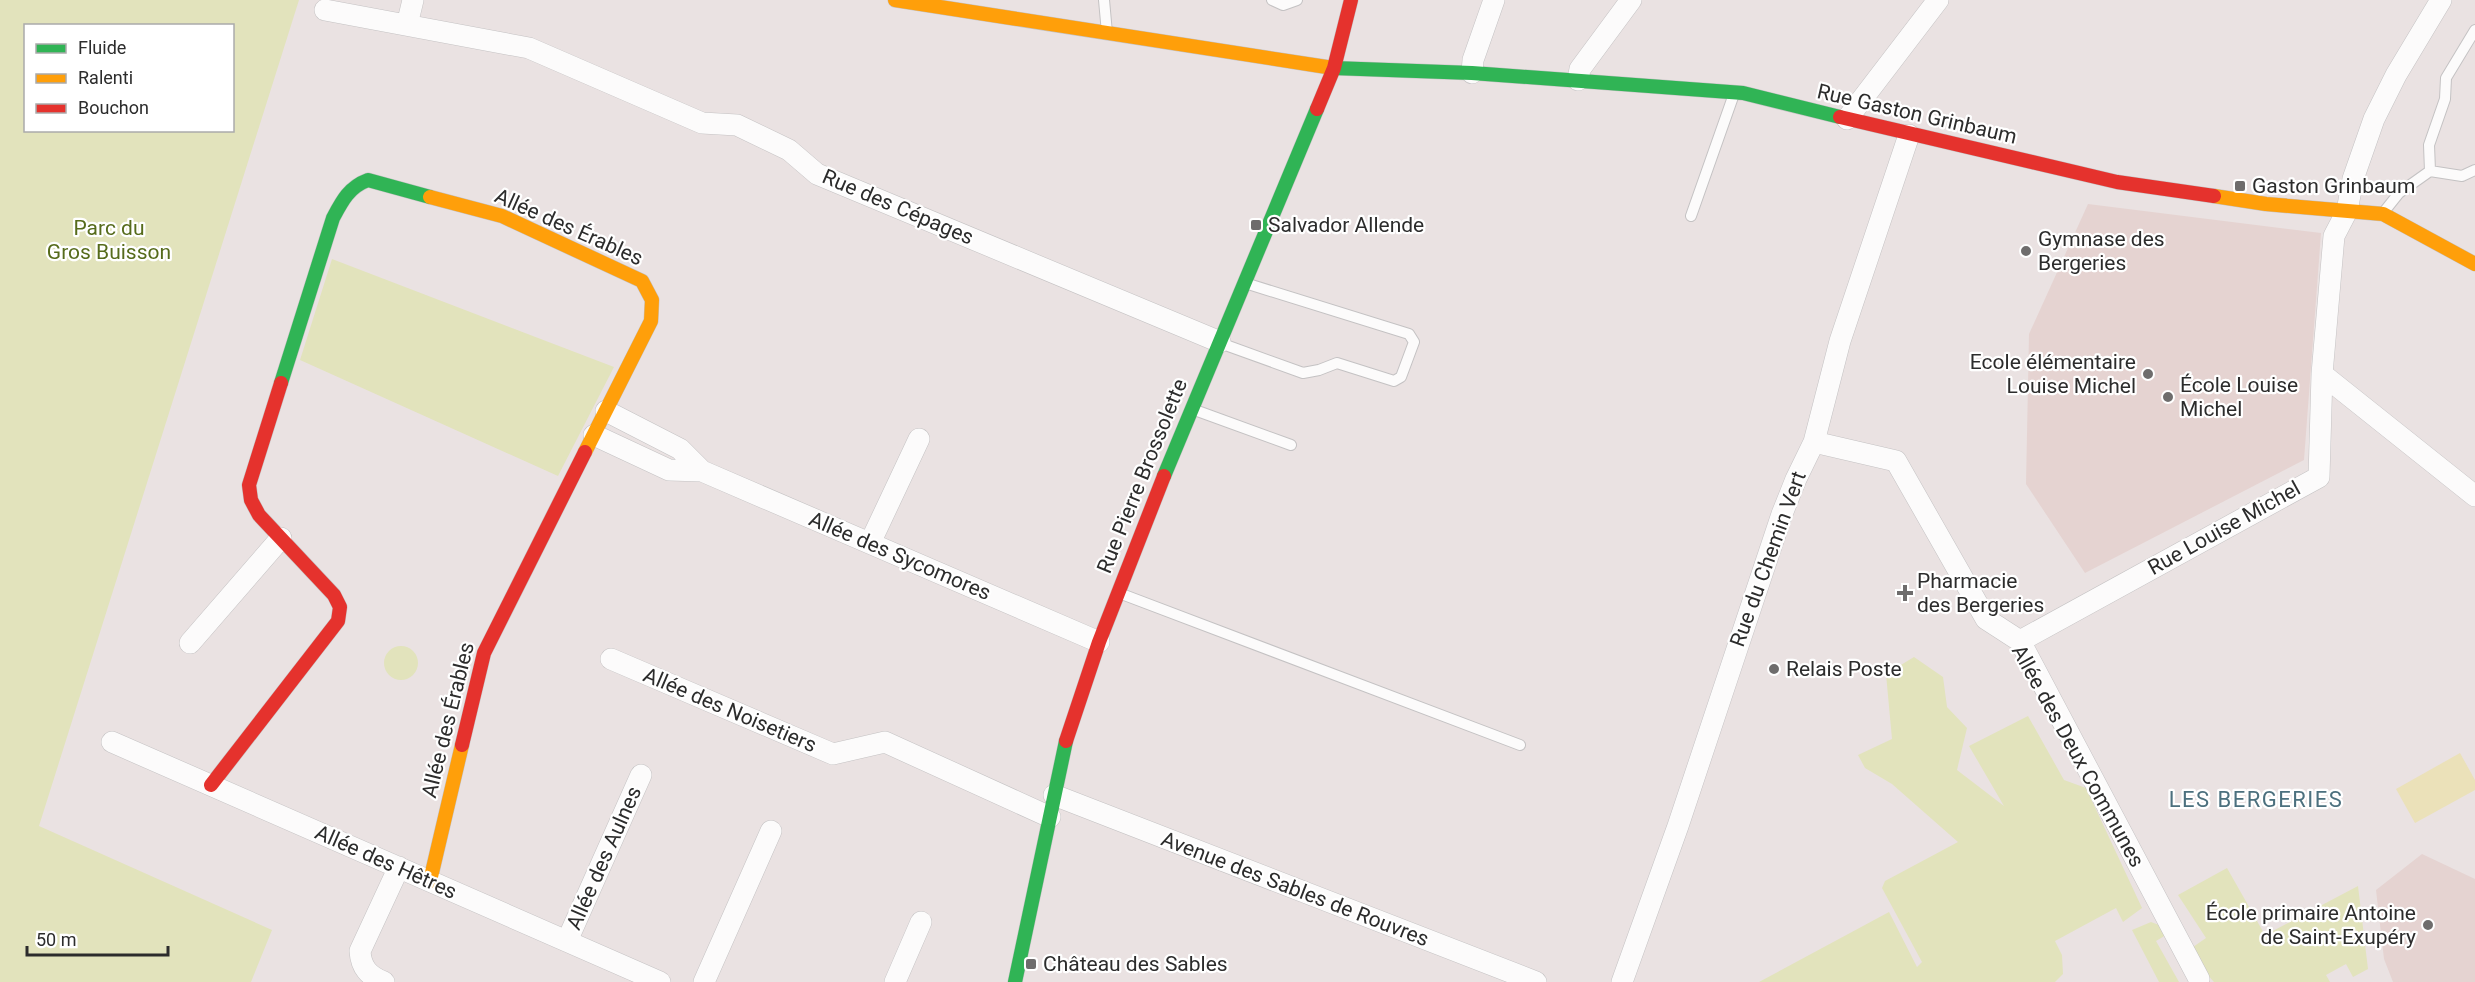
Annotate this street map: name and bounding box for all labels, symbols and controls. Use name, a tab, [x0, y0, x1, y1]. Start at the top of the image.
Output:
legend	[24, 24, 234, 132]
text: Fluide	[78, 37, 126, 58]
text: Ralenti	[78, 67, 133, 88]
street label: Rue Gaston Grinbaum	[1815, 79, 2019, 149]
text: Bouchon	[78, 97, 149, 118]
street label: Rue des Cépages	[819, 164, 977, 250]
place label: Gaston Grinbaum	[2252, 174, 2415, 198]
marker: Gaston Grinbaum	[2233, 179, 2247, 193]
street label: Allée des Érables	[491, 184, 647, 270]
place label: Salvador Allende	[1268, 213, 1424, 237]
park label: Parc du Gros Buisson	[47, 216, 171, 264]
marker: Salvador Allende	[1249, 218, 1263, 232]
place label: Gymnase des Bergeries	[2038, 227, 2165, 275]
marker: Gymnase des Bergeries	[2019, 244, 2033, 258]
place label: Ecole élémentaire Louise Michel	[1970, 350, 2136, 398]
marker: Ecole élémentaire Louise Michel	[2141, 367, 2155, 381]
place label: École Louise Michel	[2180, 373, 2298, 421]
street label: Rue Pierre Brossolette	[1092, 375, 1192, 577]
marker: École Louise Michel	[2161, 390, 2175, 404]
street label: Rue du Chemin Vert	[1725, 468, 1811, 650]
street label: Rue Louise Michel	[2144, 476, 2304, 580]
street label: Allée des Sycomores	[806, 507, 994, 605]
place label: Pharmacie des Bergeries	[1917, 569, 2044, 617]
marker: Pharmacie des Bergeries	[1898, 586, 1912, 600]
street label: Allée des Érables	[417, 640, 479, 800]
street label: Allée des Deux Communes	[2007, 641, 2149, 871]
place label: Relais Poste	[1786, 657, 1902, 681]
marker: Relais Poste	[1767, 662, 1781, 676]
street label: Allée des Noisetiers	[640, 663, 820, 757]
street label: Allée des Aulnes	[562, 783, 646, 933]
district label: LES BERGERIES	[2169, 787, 2343, 812]
street label: Allée des Hêtres	[312, 820, 460, 904]
street label: Avenue des Sables de Rouvres	[1158, 827, 1432, 951]
place label: École primaire Antoine de Saint-Exupéry	[2206, 901, 2416, 949]
marker: École primaire Antoine de Saint-Exupéry	[2421, 918, 2435, 932]
scale bar	[27, 919, 168, 957]
text: 50 m	[36, 929, 76, 950]
place label: Château des Sables	[1043, 952, 1228, 976]
marker: Château des Sables	[1024, 957, 1038, 971]

